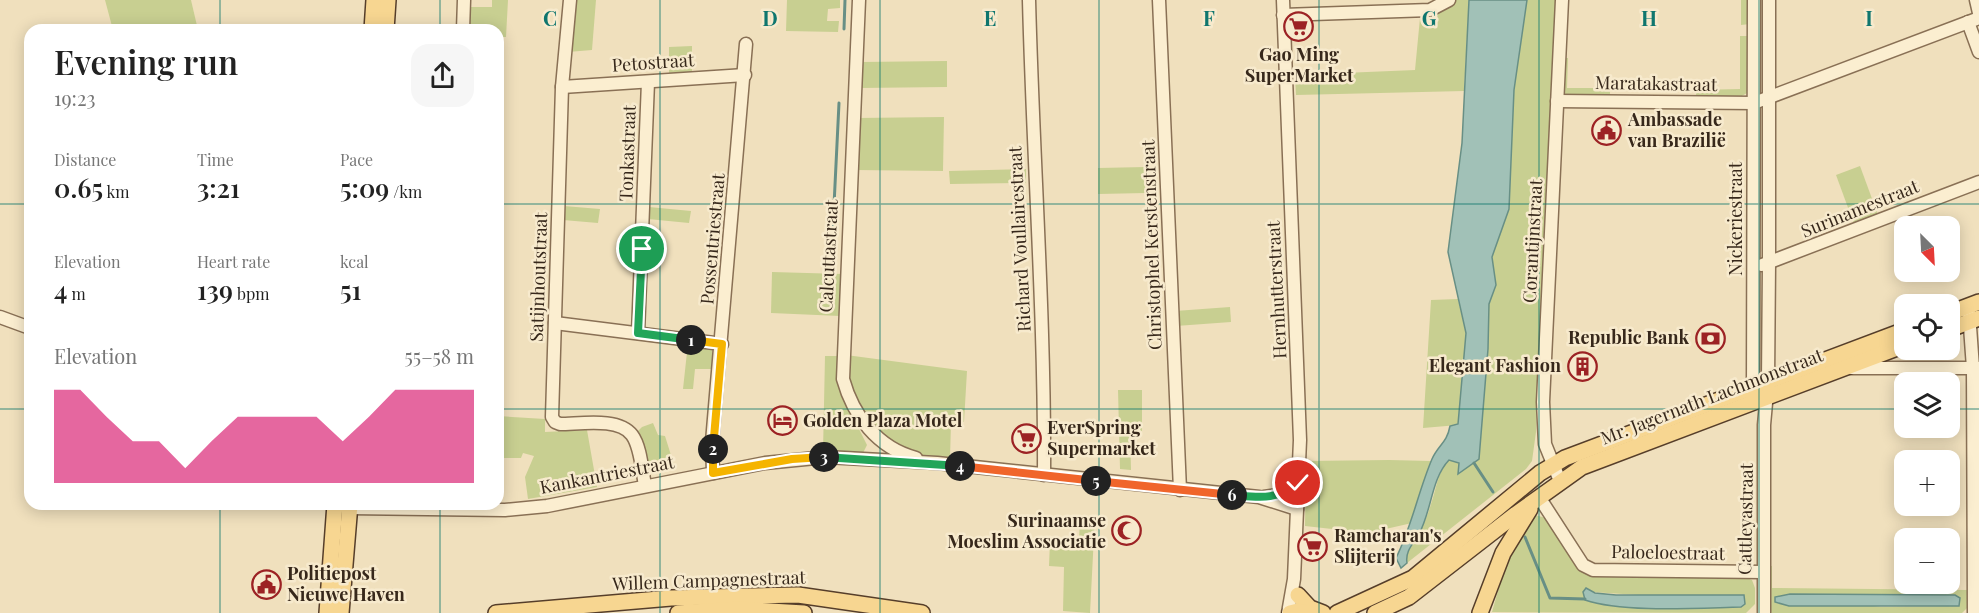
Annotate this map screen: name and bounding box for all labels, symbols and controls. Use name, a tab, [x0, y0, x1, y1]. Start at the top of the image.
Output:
text: C	[543, 4, 557, 31]
text: D	[762, 4, 778, 31]
text: E	[984, 4, 996, 31]
text: F	[1203, 4, 1215, 31]
text: G	[1422, 4, 1437, 31]
text: H	[1641, 4, 1657, 31]
text: I	[1865, 4, 1873, 31]
supermarket icon: Gao Ming SuperMarket	[1283, 10, 1315, 42]
text: Evening run	[54, 39, 238, 83]
place label: Gao Ming SuperMarket	[1245, 42, 1354, 87]
button: share	[411, 44, 474, 107]
street label: Petostraat	[611, 47, 695, 77]
street label: Maratakastraat	[1595, 70, 1718, 96]
text: 19:23	[54, 84, 96, 111]
street label: Tonkastraat	[613, 104, 641, 202]
place label: Ambassade van Brazilië	[1627, 107, 1726, 152]
public building icon: Ambassade van Brazilië	[1591, 114, 1623, 146]
street label: Christophel Kerstenstraat	[1135, 139, 1167, 351]
street label: Richard Voullairestraat	[1002, 145, 1036, 332]
text: Distance	[54, 149, 116, 170]
text: Time	[197, 149, 234, 170]
text: Pace	[340, 149, 373, 170]
street label: Nickeriestraat	[1723, 161, 1747, 276]
text: 0.65	[54, 170, 103, 205]
text: 3:21	[197, 170, 240, 205]
text: 5:09	[340, 170, 389, 205]
street label: Possentriestraat	[694, 172, 730, 306]
street label: Surinamestraat	[1797, 173, 1923, 243]
street label: Corantijnstraat	[1517, 178, 1547, 303]
text: km	[103, 181, 130, 202]
text: /km	[389, 181, 422, 202]
street label: Calcuttastraat	[813, 198, 843, 313]
street label: Satijnhoutstraat	[524, 211, 552, 342]
north arrow	[1894, 216, 1960, 282]
map controls	[1894, 216, 1960, 594]
street label: Hernhutterstraat	[1260, 220, 1292, 360]
pin	[616, 223, 667, 274]
icon: arrive	[625, 232, 658, 265]
text: Elevation	[54, 251, 121, 272]
text: Heart rate	[197, 251, 270, 272]
text: kcal	[340, 251, 369, 272]
text: 4	[54, 272, 67, 307]
text: 139	[197, 272, 233, 307]
text: 51	[340, 272, 361, 307]
text: m	[67, 283, 86, 304]
text: bpm	[233, 283, 269, 304]
button: locate	[1894, 294, 1960, 360]
bank icon: Republic Bank	[1694, 322, 1726, 354]
pin: 1	[676, 325, 706, 355]
place label: Republic Bank	[1568, 325, 1689, 349]
text: 1	[688, 329, 694, 350]
text: Elevation	[54, 342, 137, 369]
text: 55–58 m	[405, 342, 474, 369]
street label: Mr. Jagernath Lachmonstraat	[1597, 342, 1827, 450]
building icon: Elegant Fashion	[1566, 350, 1598, 382]
place label: Elegant Fashion	[1429, 353, 1561, 377]
button: layers	[1894, 372, 1960, 438]
hotel icon: Golden Plaza Motel	[766, 405, 798, 437]
place label: Golden Plaza Motel	[803, 408, 963, 432]
place label: EverSpring Supermarket	[1047, 415, 1156, 460]
supermarket icon: EverSpring Supermarket	[1010, 422, 1042, 454]
pin: 2	[698, 434, 728, 464]
text: 2	[709, 438, 717, 459]
pin: 3	[809, 442, 839, 472]
text: 3	[820, 446, 828, 467]
street label: Kankantriestraat	[538, 449, 677, 499]
button: +	[1894, 450, 1960, 516]
pin: 4	[945, 451, 975, 481]
text: 4	[956, 455, 964, 476]
pin	[1272, 457, 1323, 508]
street label: Cattleyastraat	[1732, 462, 1758, 575]
pin: 5	[1081, 466, 1111, 496]
icon: check	[1281, 466, 1314, 499]
text: 5	[1092, 470, 1100, 491]
pin: 6	[1217, 480, 1247, 510]
text: 6	[1228, 484, 1236, 505]
place label: Surinaamse Moeslim Associatie	[947, 508, 1106, 553]
mosque icon: Surinaamse Moeslim Associatie	[1111, 515, 1143, 547]
place label: Ramcharan's Slijterij	[1334, 523, 1442, 568]
button: −	[1894, 528, 1960, 594]
supermarket icon: Ramcharan's Slijterij	[1297, 530, 1329, 562]
street label: Paloeloestraat	[1611, 539, 1726, 565]
place label: Politiepost Nieuwe Haven	[287, 561, 405, 606]
street label: Willem Campagnestraat	[611, 565, 807, 595]
public building icon: Politiepost Nieuwe Haven	[250, 568, 282, 600]

